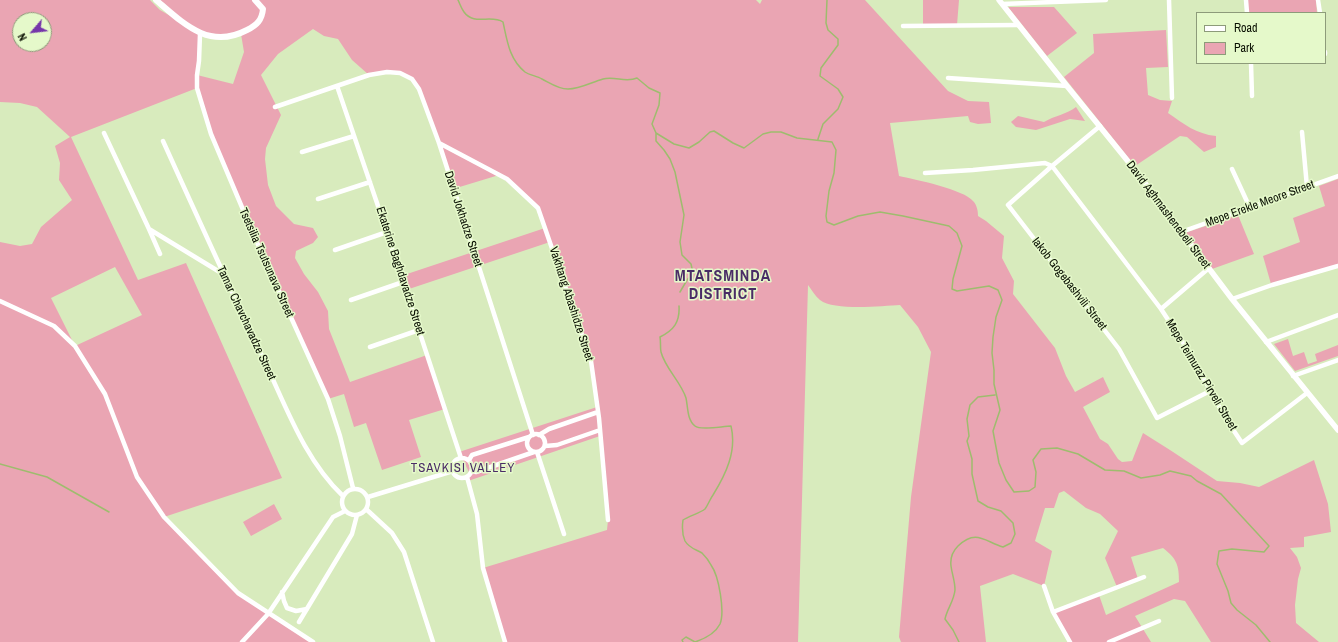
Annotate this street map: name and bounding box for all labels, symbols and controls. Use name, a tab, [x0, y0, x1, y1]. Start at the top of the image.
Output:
north arrow	[12, 12, 52, 52]
legend	[1196, 12, 1326, 64]
text: Road	[1234, 20, 1258, 36]
text: N	[15, 31, 30, 43]
text: Park	[1234, 40, 1254, 56]
street label: David Aghmashenebeli Street	[1123, 158, 1213, 272]
street label: David Jokhadze Street	[441, 169, 485, 269]
street label: Mepe Erekle Meore Street	[1204, 178, 1316, 230]
street label: Ekaterine Baghdavadze Street	[372, 205, 428, 337]
street label: Tsetsilia Tsutsunava Street	[235, 206, 297, 320]
street label: Iakob Gogebashvili Street	[1028, 235, 1110, 333]
street label: Vakhtang Abashidze Street	[546, 245, 596, 363]
street label: Tamar Chavchavadze Street	[213, 264, 279, 382]
district label: MTATSMINDA DISTRICT	[675, 267, 771, 305]
street label: Mepe Teimuraz Pirveli Street	[1162, 317, 1240, 433]
district label: TSAVKISI VALLEY	[411, 461, 515, 477]

